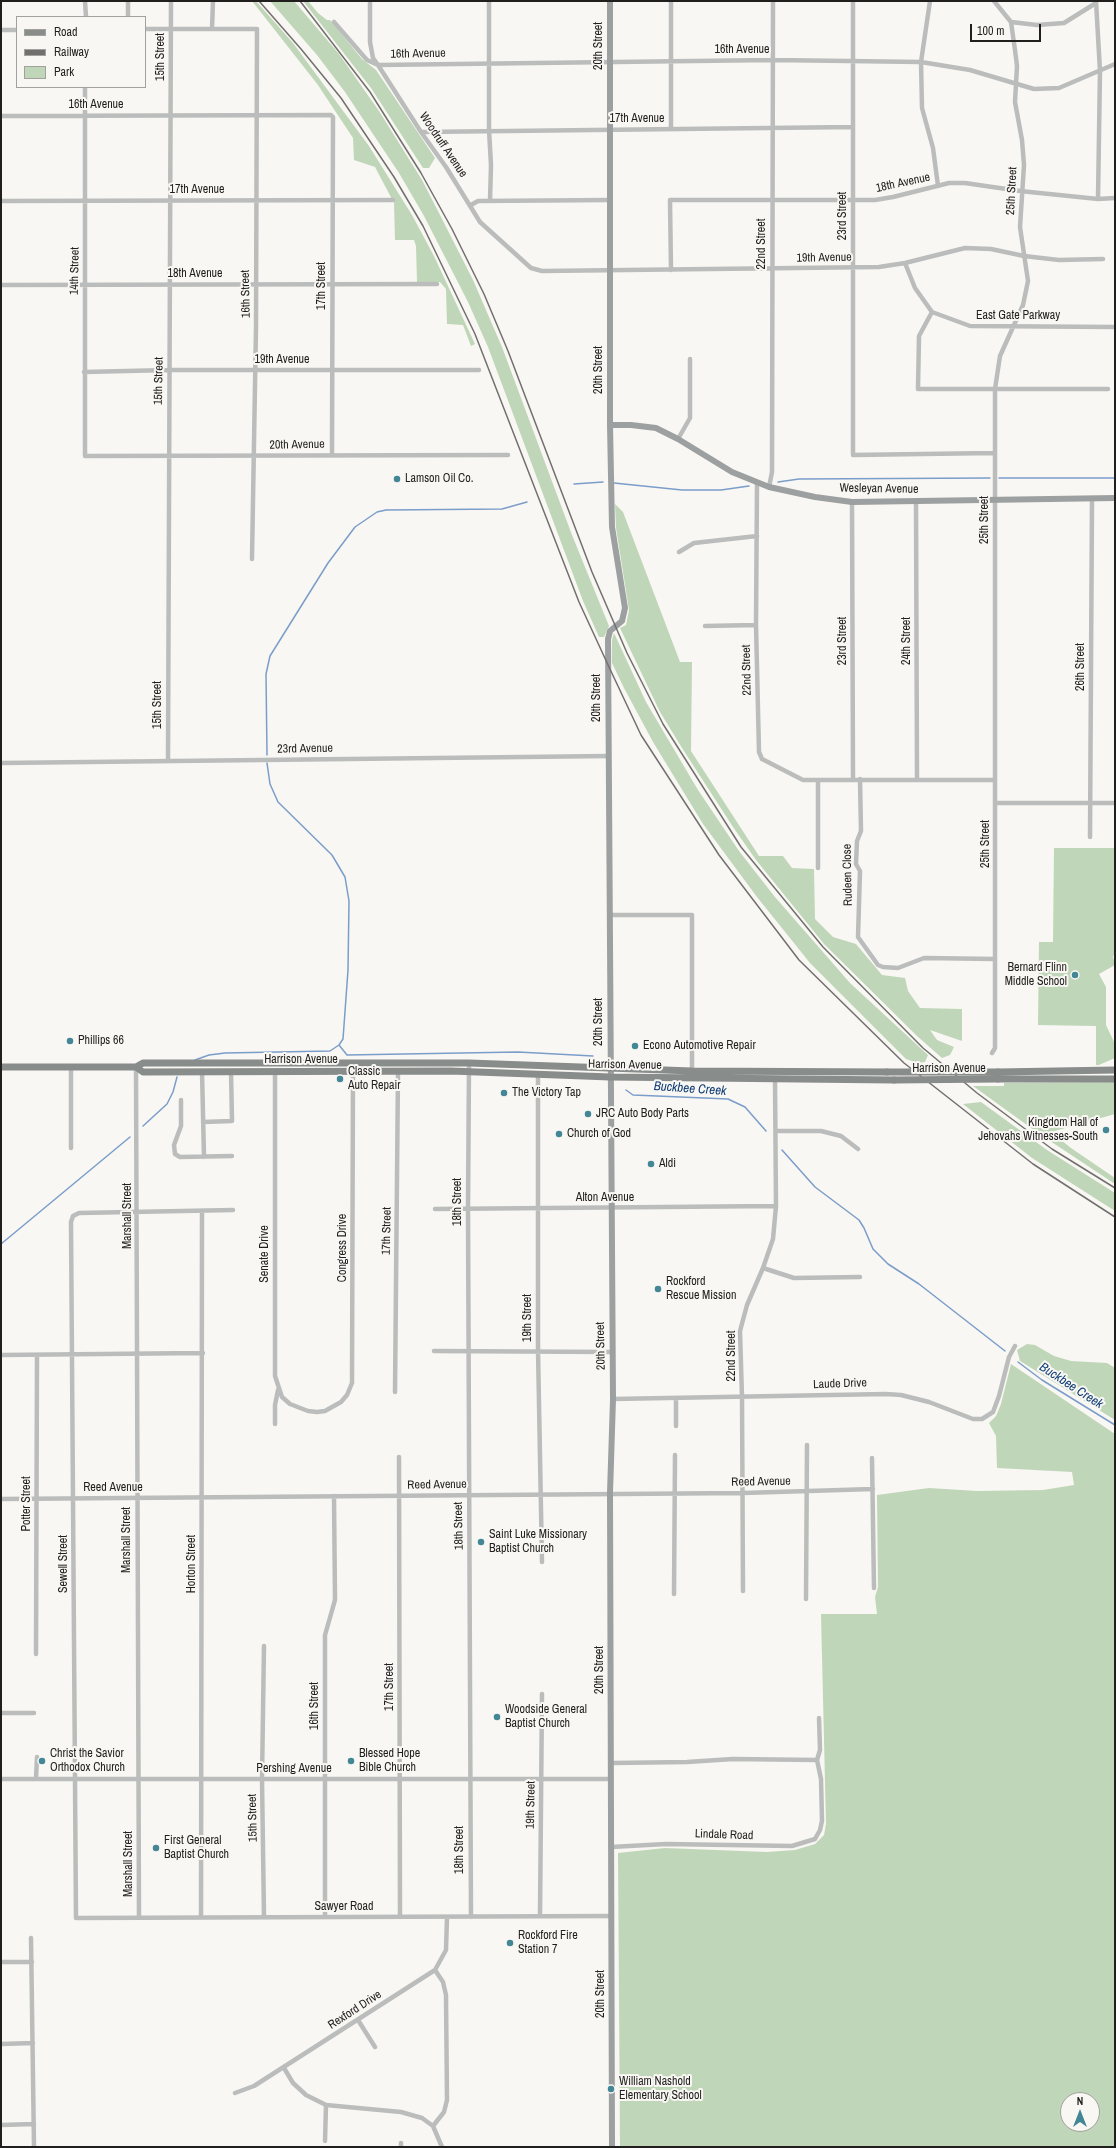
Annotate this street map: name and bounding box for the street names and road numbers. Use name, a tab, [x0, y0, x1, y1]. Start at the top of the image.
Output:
street label: 20th Street	[592, 22, 606, 70]
street label: 15th Street	[154, 33, 168, 81]
street label: 16th Avenue	[714, 43, 770, 57]
street label: 16th Avenue	[390, 46, 446, 62]
street label: 16th Avenue	[68, 98, 124, 112]
street label: Woodruff Avenue	[416, 110, 470, 180]
street label: 17th Avenue	[609, 112, 665, 126]
street label: 25th Street	[1004, 167, 1020, 215]
street label: 18th Avenue	[875, 170, 931, 196]
street label: 17th Avenue	[169, 183, 225, 197]
street label: 23rd Street	[836, 192, 850, 240]
street label: 22nd Street	[755, 219, 769, 269]
street label: 14th Street	[67, 247, 83, 295]
street label: 19th Avenue	[796, 250, 852, 266]
street label: 17th Street	[315, 262, 329, 310]
street label: 18th Avenue	[167, 267, 223, 281]
street label: 16th Street	[238, 270, 254, 318]
street label: East Gate Parkway	[976, 309, 1060, 323]
street label: 20th Street	[592, 346, 606, 394]
street label: 19th Avenue	[254, 353, 310, 367]
street label: 15th Street	[151, 357, 167, 405]
street label: 20th Avenue	[269, 437, 325, 453]
street label: Wesleyan Avenue	[839, 481, 919, 497]
street label: 25th Street	[978, 496, 992, 544]
street label: 23rd Street	[836, 617, 850, 665]
street label: 24th Street	[900, 617, 914, 665]
street label: 26th Street	[1074, 643, 1088, 691]
street label: 22nd Street	[739, 644, 755, 696]
street label: 20th Street	[590, 674, 604, 722]
street label: 15th Street	[151, 681, 165, 729]
street label: 23rd Avenue	[277, 741, 333, 757]
street label: 25th Street	[979, 820, 993, 868]
street label: Rudeen Close	[840, 844, 856, 906]
street label: 20th Street	[592, 998, 606, 1046]
street label: Harrison Avenue	[264, 1053, 338, 1067]
street label: Harrison Avenue	[588, 1057, 662, 1073]
street label: Harrison Avenue	[912, 1062, 986, 1076]
street label: 18th Street	[451, 1178, 465, 1226]
street label: Marshall Street	[121, 1183, 135, 1249]
street label: Alton Avenue	[576, 1191, 634, 1205]
street label: 17th Street	[379, 1207, 395, 1255]
street label: Congress Drive	[336, 1214, 350, 1282]
street label: Senate Drive	[258, 1225, 272, 1283]
street label: 19th Street	[521, 1294, 535, 1342]
street label: 20th Street	[593, 1322, 609, 1370]
street label: 22nd Street	[725, 1331, 739, 1381]
street label: Laude Drive	[813, 1376, 867, 1392]
street label: Reed Avenue	[731, 1474, 791, 1490]
street label: Potter Street	[20, 1476, 34, 1532]
street label: Reed Avenue	[407, 1477, 467, 1493]
street label: Reed Avenue	[83, 1481, 143, 1495]
street label: 18th Street	[451, 1502, 467, 1550]
street label: Marshall Street	[120, 1507, 134, 1573]
street label: Sewell Street	[57, 1535, 71, 1593]
street label: Horton Street	[185, 1535, 199, 1593]
street label: 20th Street	[593, 1646, 607, 1694]
street label: 17th Street	[383, 1663, 397, 1711]
street label: 16th Street	[308, 1682, 322, 1730]
street label: Pershing Avenue	[256, 1762, 332, 1776]
street label: 19th Street	[523, 1781, 539, 1829]
street label: 15th Street	[245, 1794, 261, 1842]
street label: 18th Street	[453, 1826, 467, 1874]
street label: Lindale Road	[694, 1827, 754, 1843]
street label: Marshall Street	[122, 1831, 136, 1897]
street label: Sawyer Road	[314, 1900, 374, 1914]
street label: 20th Street	[594, 1970, 608, 2018]
street label: Rexford Drive	[326, 1987, 384, 2033]

